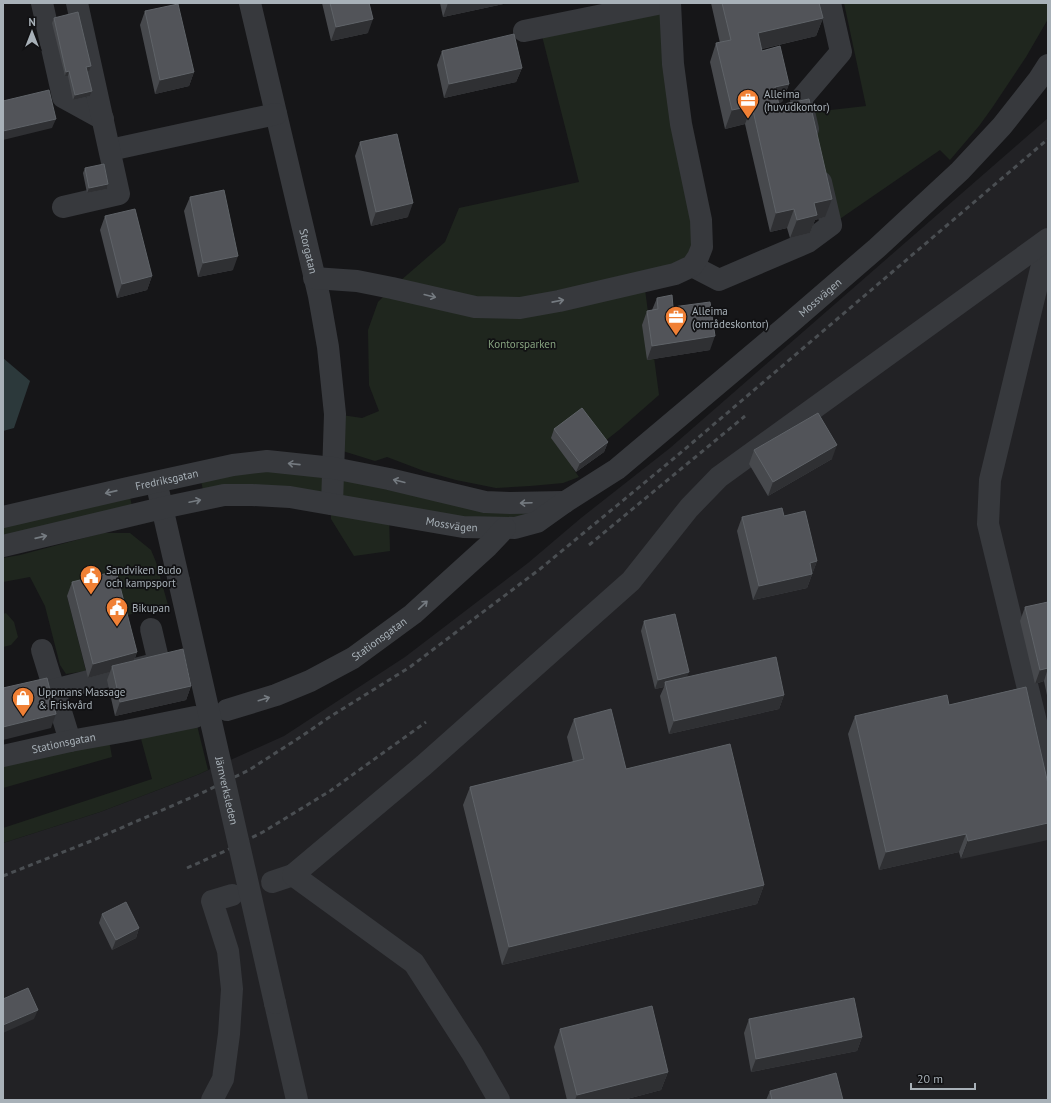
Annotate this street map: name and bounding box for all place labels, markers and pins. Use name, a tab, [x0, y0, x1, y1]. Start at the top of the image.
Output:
office icon: Alleima (huvudkontor)	[735, 87, 761, 120]
place label: Alleima (huvudkontor)	[764, 87, 830, 114]
office icon: Alleima (områdeskontor)	[663, 304, 689, 337]
place label: Alleima (områdeskontor)	[692, 304, 769, 331]
public building icon: Sandviken Budo och kampsport	[78, 563, 104, 596]
place label: Sandviken Budo och kampsport	[106, 563, 181, 590]
public building icon: Bikupan	[104, 595, 130, 628]
place label: Bikupan	[132, 601, 170, 615]
shop icon: Uppmans Massage & Friskvård	[10, 685, 36, 718]
place label: Uppmans Massage & Friskvård	[38, 685, 126, 712]

